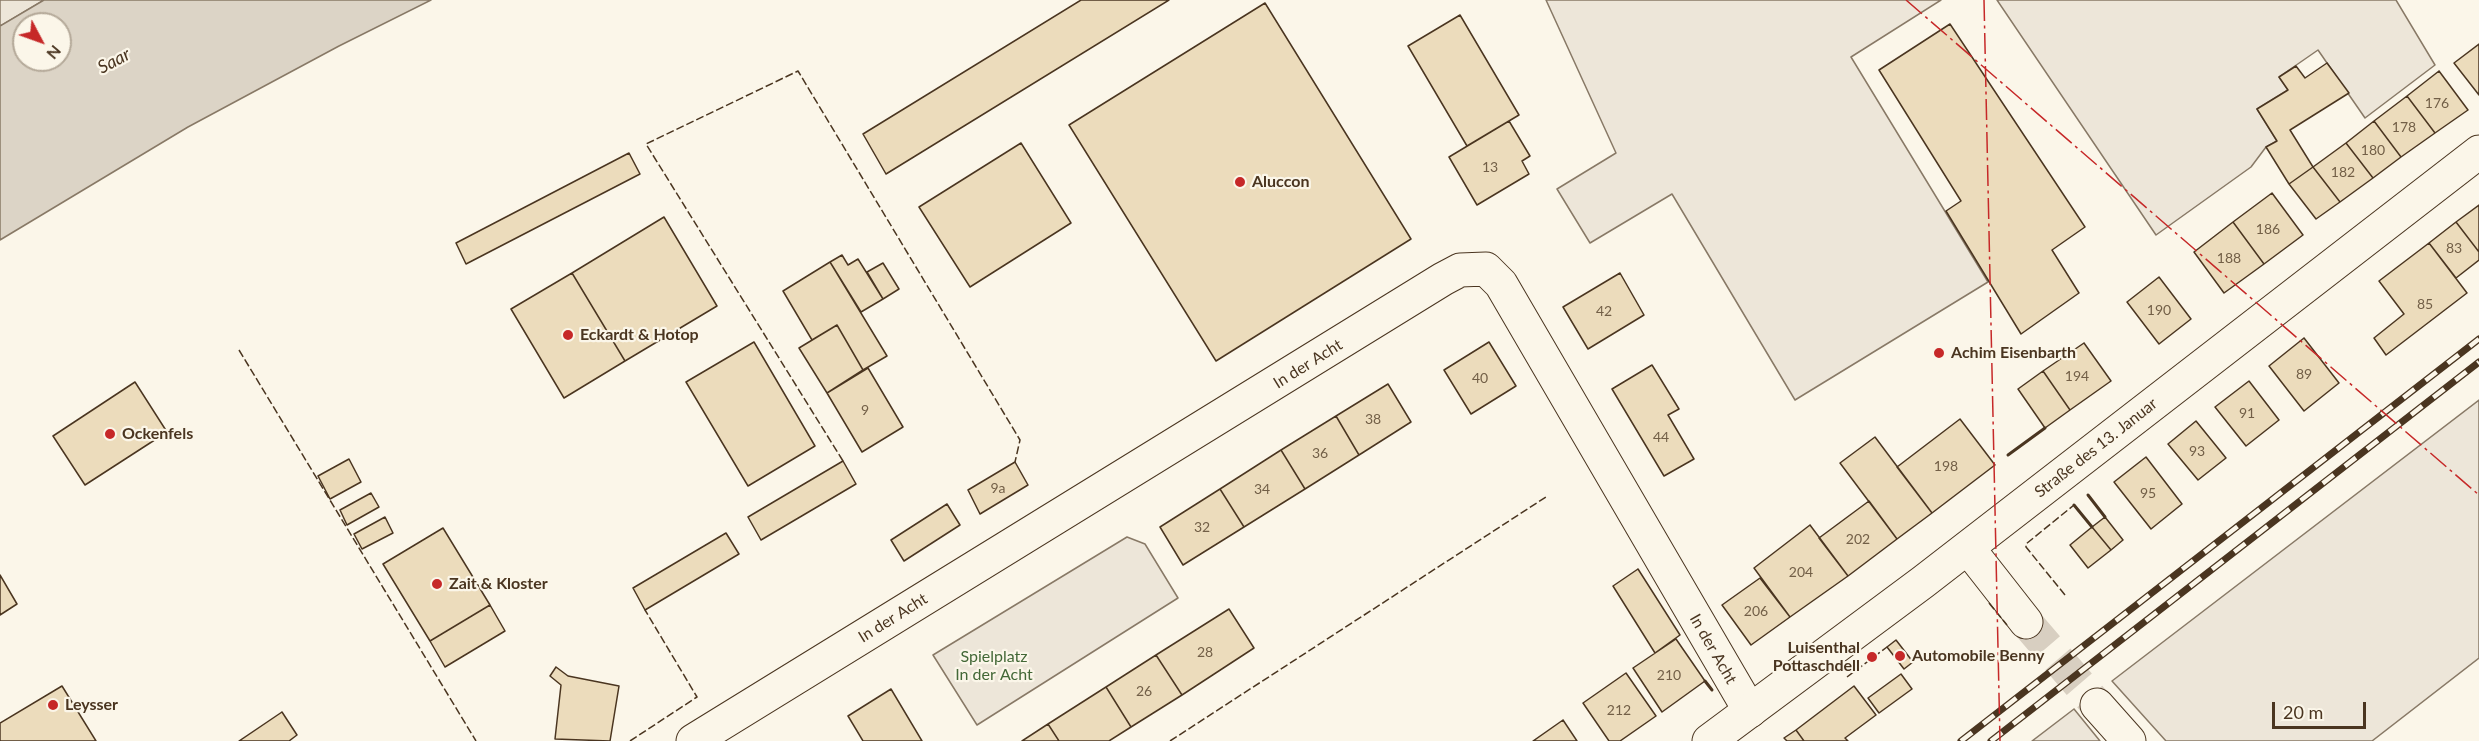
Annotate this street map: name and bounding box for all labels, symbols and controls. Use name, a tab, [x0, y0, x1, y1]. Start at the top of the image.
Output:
north arrow	[12, 12, 72, 72]
text: N	[43, 42, 66, 64]
water label: Saar	[94, 44, 134, 78]
house number: 176	[2425, 95, 2449, 111]
house number: 178	[2392, 119, 2416, 135]
house number: 180	[2361, 142, 2385, 158]
house number: 13	[1482, 159, 1498, 175]
house number: 182	[2331, 164, 2355, 180]
place label: Aluccon	[1252, 172, 1309, 192]
marker: Aluccon	[1233, 175, 1247, 189]
house number: 186	[2256, 221, 2280, 237]
house number: 83	[2446, 240, 2462, 256]
house number: 188	[2217, 250, 2241, 266]
house number: 85	[2417, 296, 2433, 312]
house number: 190	[2147, 302, 2171, 318]
house number: 42	[1596, 303, 1612, 319]
place label: Eckardt & Hotop	[580, 325, 699, 345]
marker: Eckardt & Hotop	[561, 328, 575, 342]
street label: In der Acht	[1270, 335, 1346, 393]
place label: Achim Eisenbarth	[1951, 343, 2076, 363]
marker: Achim Eisenbarth	[1932, 346, 1946, 360]
house number: 89	[2296, 366, 2312, 382]
house number: 194	[2065, 368, 2089, 384]
house number: 40	[1472, 370, 1488, 386]
street label: Straße des 13. Januar	[2031, 394, 2161, 502]
house number: 9	[861, 402, 869, 418]
house number: 91	[2239, 405, 2255, 421]
house number: 38	[1365, 411, 1381, 427]
place label: Ockenfels	[122, 424, 193, 444]
marker: Ockenfels	[103, 427, 117, 441]
house number: 44	[1653, 429, 1669, 445]
house number: 93	[2189, 443, 2205, 459]
house number: 36	[1312, 445, 1328, 461]
house number: 198	[1934, 458, 1958, 474]
house number: 9a	[990, 480, 1006, 496]
house number: 34	[1254, 481, 1270, 497]
house number: 95	[2140, 485, 2156, 501]
house number: 32	[1194, 519, 1210, 535]
house number: 202	[1846, 531, 1870, 547]
house number: 204	[1789, 564, 1813, 580]
place label: Zait & Kloster	[449, 574, 548, 594]
marker: Zait & Kloster	[430, 577, 444, 591]
street label: In der Acht	[855, 589, 931, 647]
house number: 206	[1744, 603, 1768, 619]
street label: In der Acht	[1685, 611, 1741, 687]
place label: Luisenthal Pottaschdell	[1773, 638, 1860, 676]
house number: 28	[1197, 644, 1213, 660]
place label: Automobile Benny	[1912, 646, 2044, 666]
park label: Spielplatz In der Acht	[955, 647, 1033, 685]
marker: Automobile Benny	[1893, 649, 1907, 663]
marker: Luisenthal Pottaschdell	[1865, 650, 1879, 664]
house number: 210	[1657, 667, 1681, 683]
house number: 26	[1136, 683, 1152, 699]
scale bar	[2275, 690, 2370, 728]
place label: Leysser	[65, 695, 118, 715]
marker: Leysser	[46, 698, 60, 712]
text: 20 m	[2283, 701, 2323, 723]
house number: 212	[1607, 702, 1631, 718]

